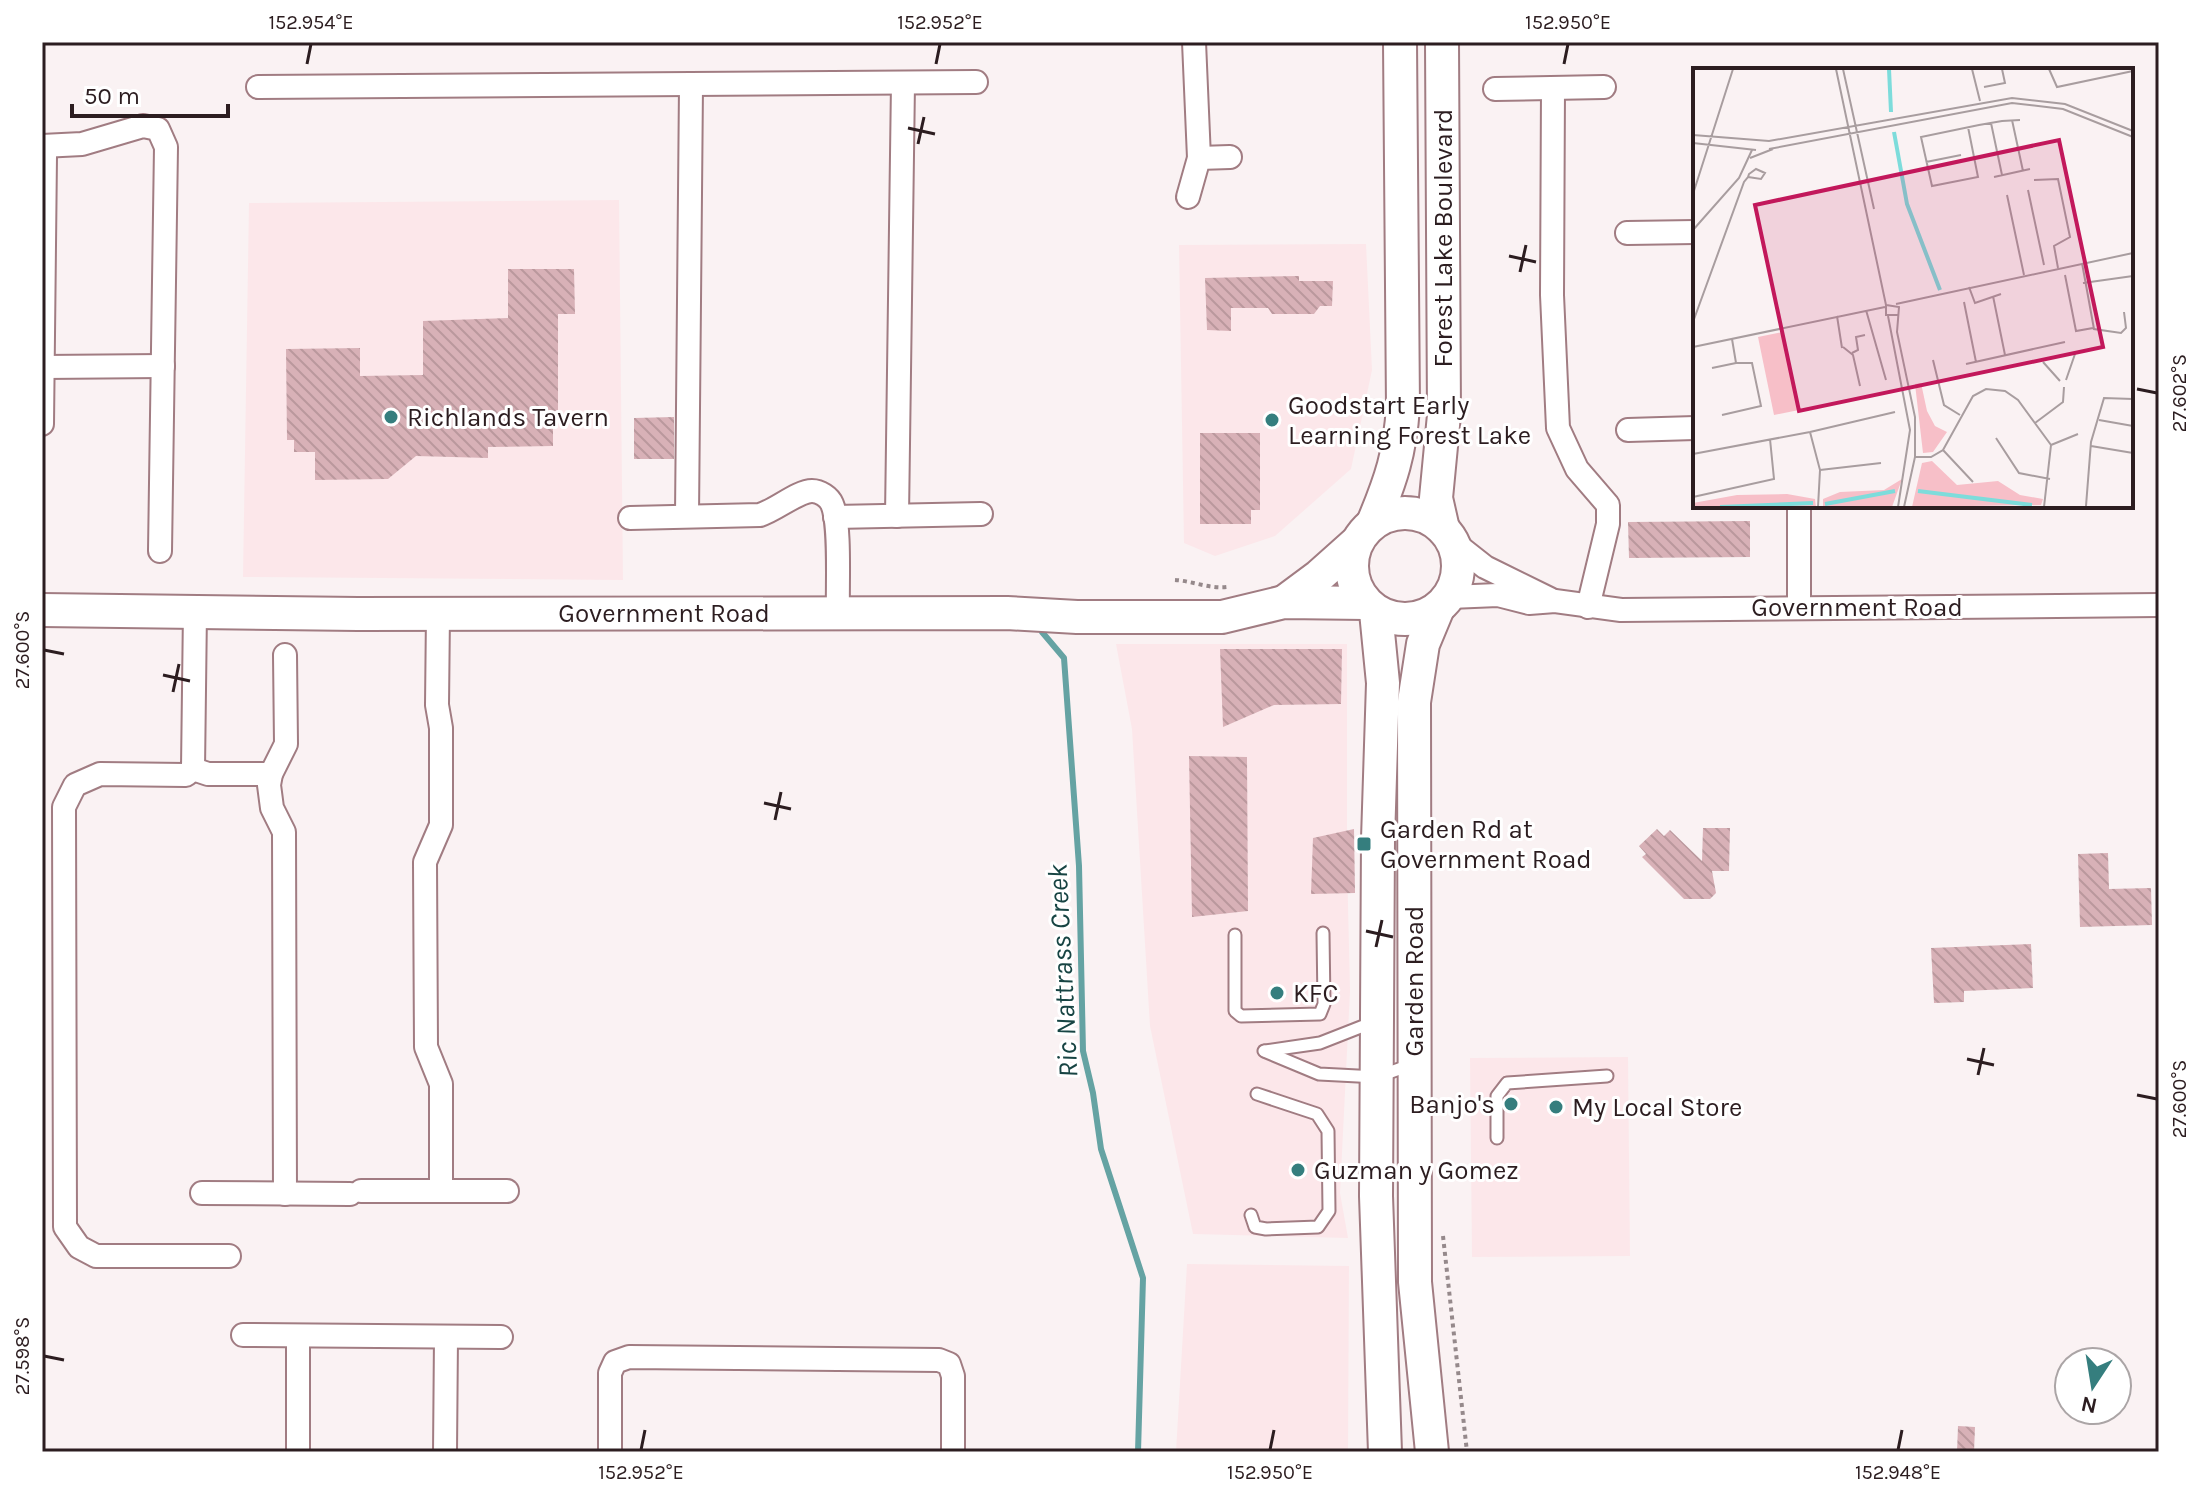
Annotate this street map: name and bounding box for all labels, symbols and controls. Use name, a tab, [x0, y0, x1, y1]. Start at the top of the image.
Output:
text: 152.954°E	[268, 11, 354, 34]
text: 152.952°E	[897, 11, 983, 34]
text: 152.950°E	[1525, 11, 1611, 34]
scale bar	[72, 68, 228, 118]
inset map	[1693, 68, 2133, 508]
text: 50 m	[84, 82, 140, 110]
street label: Forest Lake Boulevard	[1428, 108, 1459, 368]
text: 27.602°S	[2168, 354, 2191, 432]
place label: Goodstart Early Learning Forest Lake	[1288, 390, 1531, 451]
place label: Richlands Tavern	[407, 402, 609, 433]
marker: Richlands Tavern	[382, 408, 400, 426]
marker: Goodstart Early Learning Forest Lake	[1263, 411, 1281, 429]
street label: Government Road	[1751, 592, 1963, 623]
street label: Government Road	[558, 598, 770, 629]
text: 27.600°S	[11, 611, 34, 689]
place label: Garden Rd at Government Road	[1380, 814, 1592, 875]
marker: Garden Rd at Government Road	[1355, 835, 1373, 853]
water label: Ric Nattrass Creek	[1040, 863, 1085, 1079]
street label: Garden Road	[1399, 906, 1430, 1056]
place label: KFC	[1293, 978, 1338, 1009]
marker: KFC	[1268, 984, 1286, 1002]
text: 27.600°S	[2168, 1060, 2191, 1138]
place label: Banjo's	[1409, 1089, 1495, 1120]
place label: My Local Store	[1572, 1092, 1742, 1123]
marker: Banjo's	[1502, 1095, 1520, 1113]
marker: My Local Store	[1547, 1098, 1565, 1116]
place label: Guzman y Gomez	[1314, 1155, 1519, 1186]
marker: Guzman y Gomez	[1289, 1161, 1307, 1179]
text: 27.598°S	[11, 1317, 34, 1395]
north arrow	[2053, 1346, 2133, 1426]
text: N	[2079, 1390, 2099, 1419]
text: 152.952°E	[598, 1461, 684, 1484]
text: 152.950°E	[1227, 1461, 1313, 1484]
text: 152.948°E	[1855, 1461, 1941, 1484]

